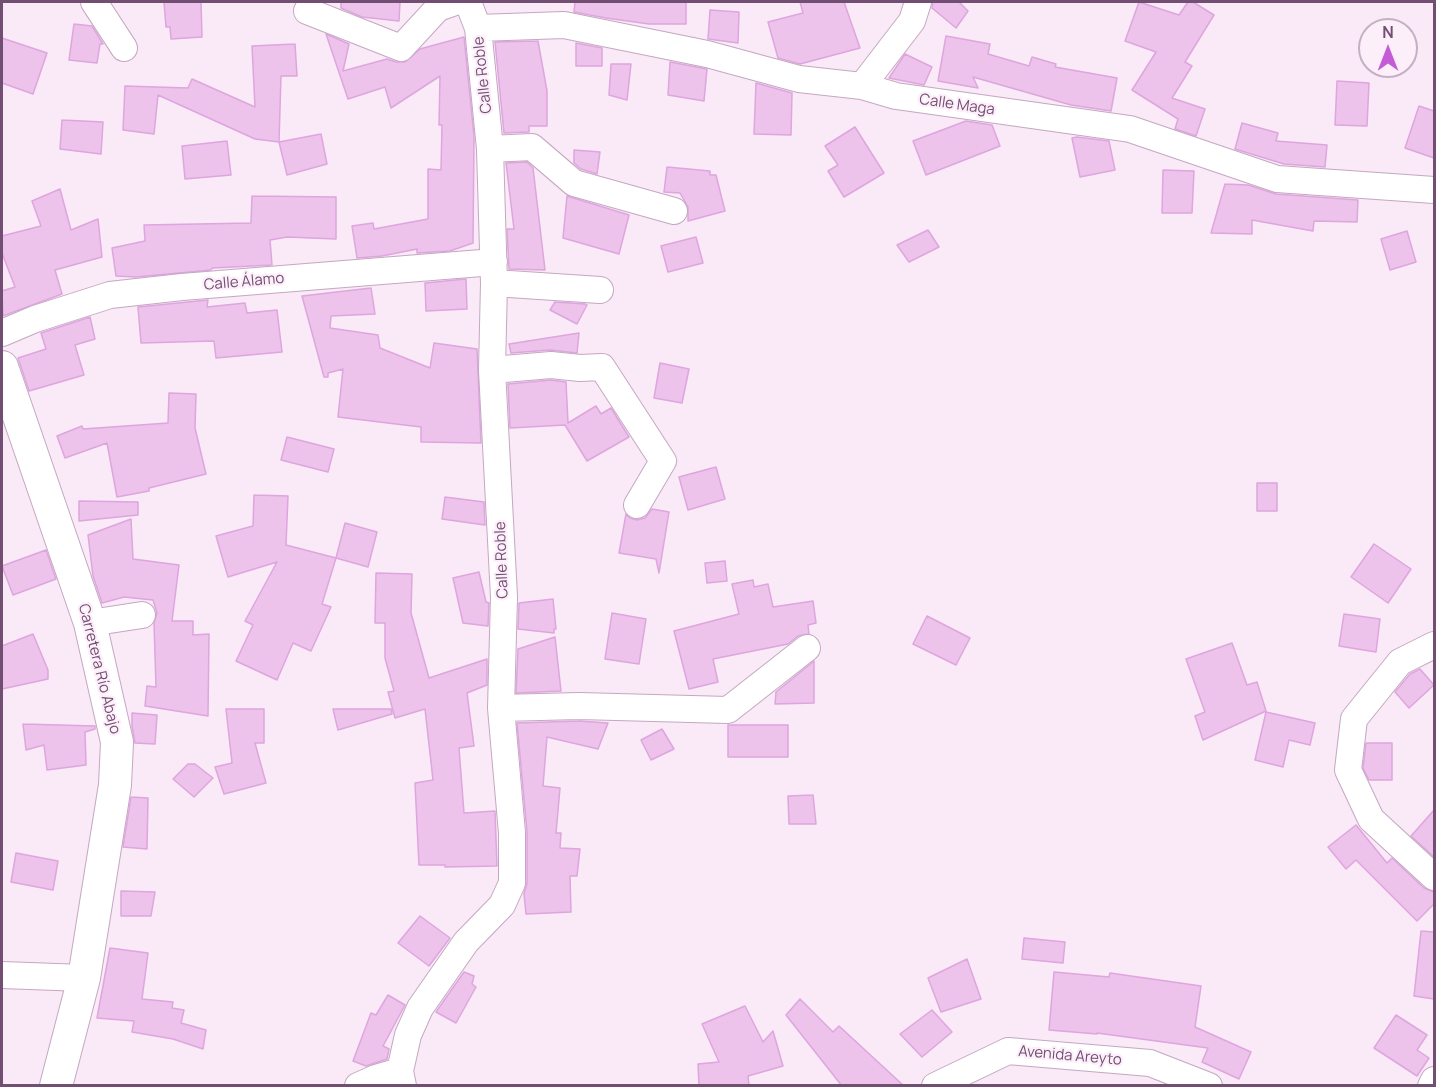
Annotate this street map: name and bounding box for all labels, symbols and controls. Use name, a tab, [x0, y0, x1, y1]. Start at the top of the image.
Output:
north arrow	[1358, 18, 1418, 78]
text: N	[1382, 21, 1394, 43]
street label: Calle Roble	[470, 36, 496, 114]
street label: Calle Maga	[918, 91, 996, 119]
street label: Calle Álamo	[203, 270, 285, 294]
street label: Calle Roble	[492, 521, 512, 599]
street label: Carretera Río Abajo	[74, 602, 124, 736]
street label: Avenida Areyto	[1017, 1043, 1123, 1069]

